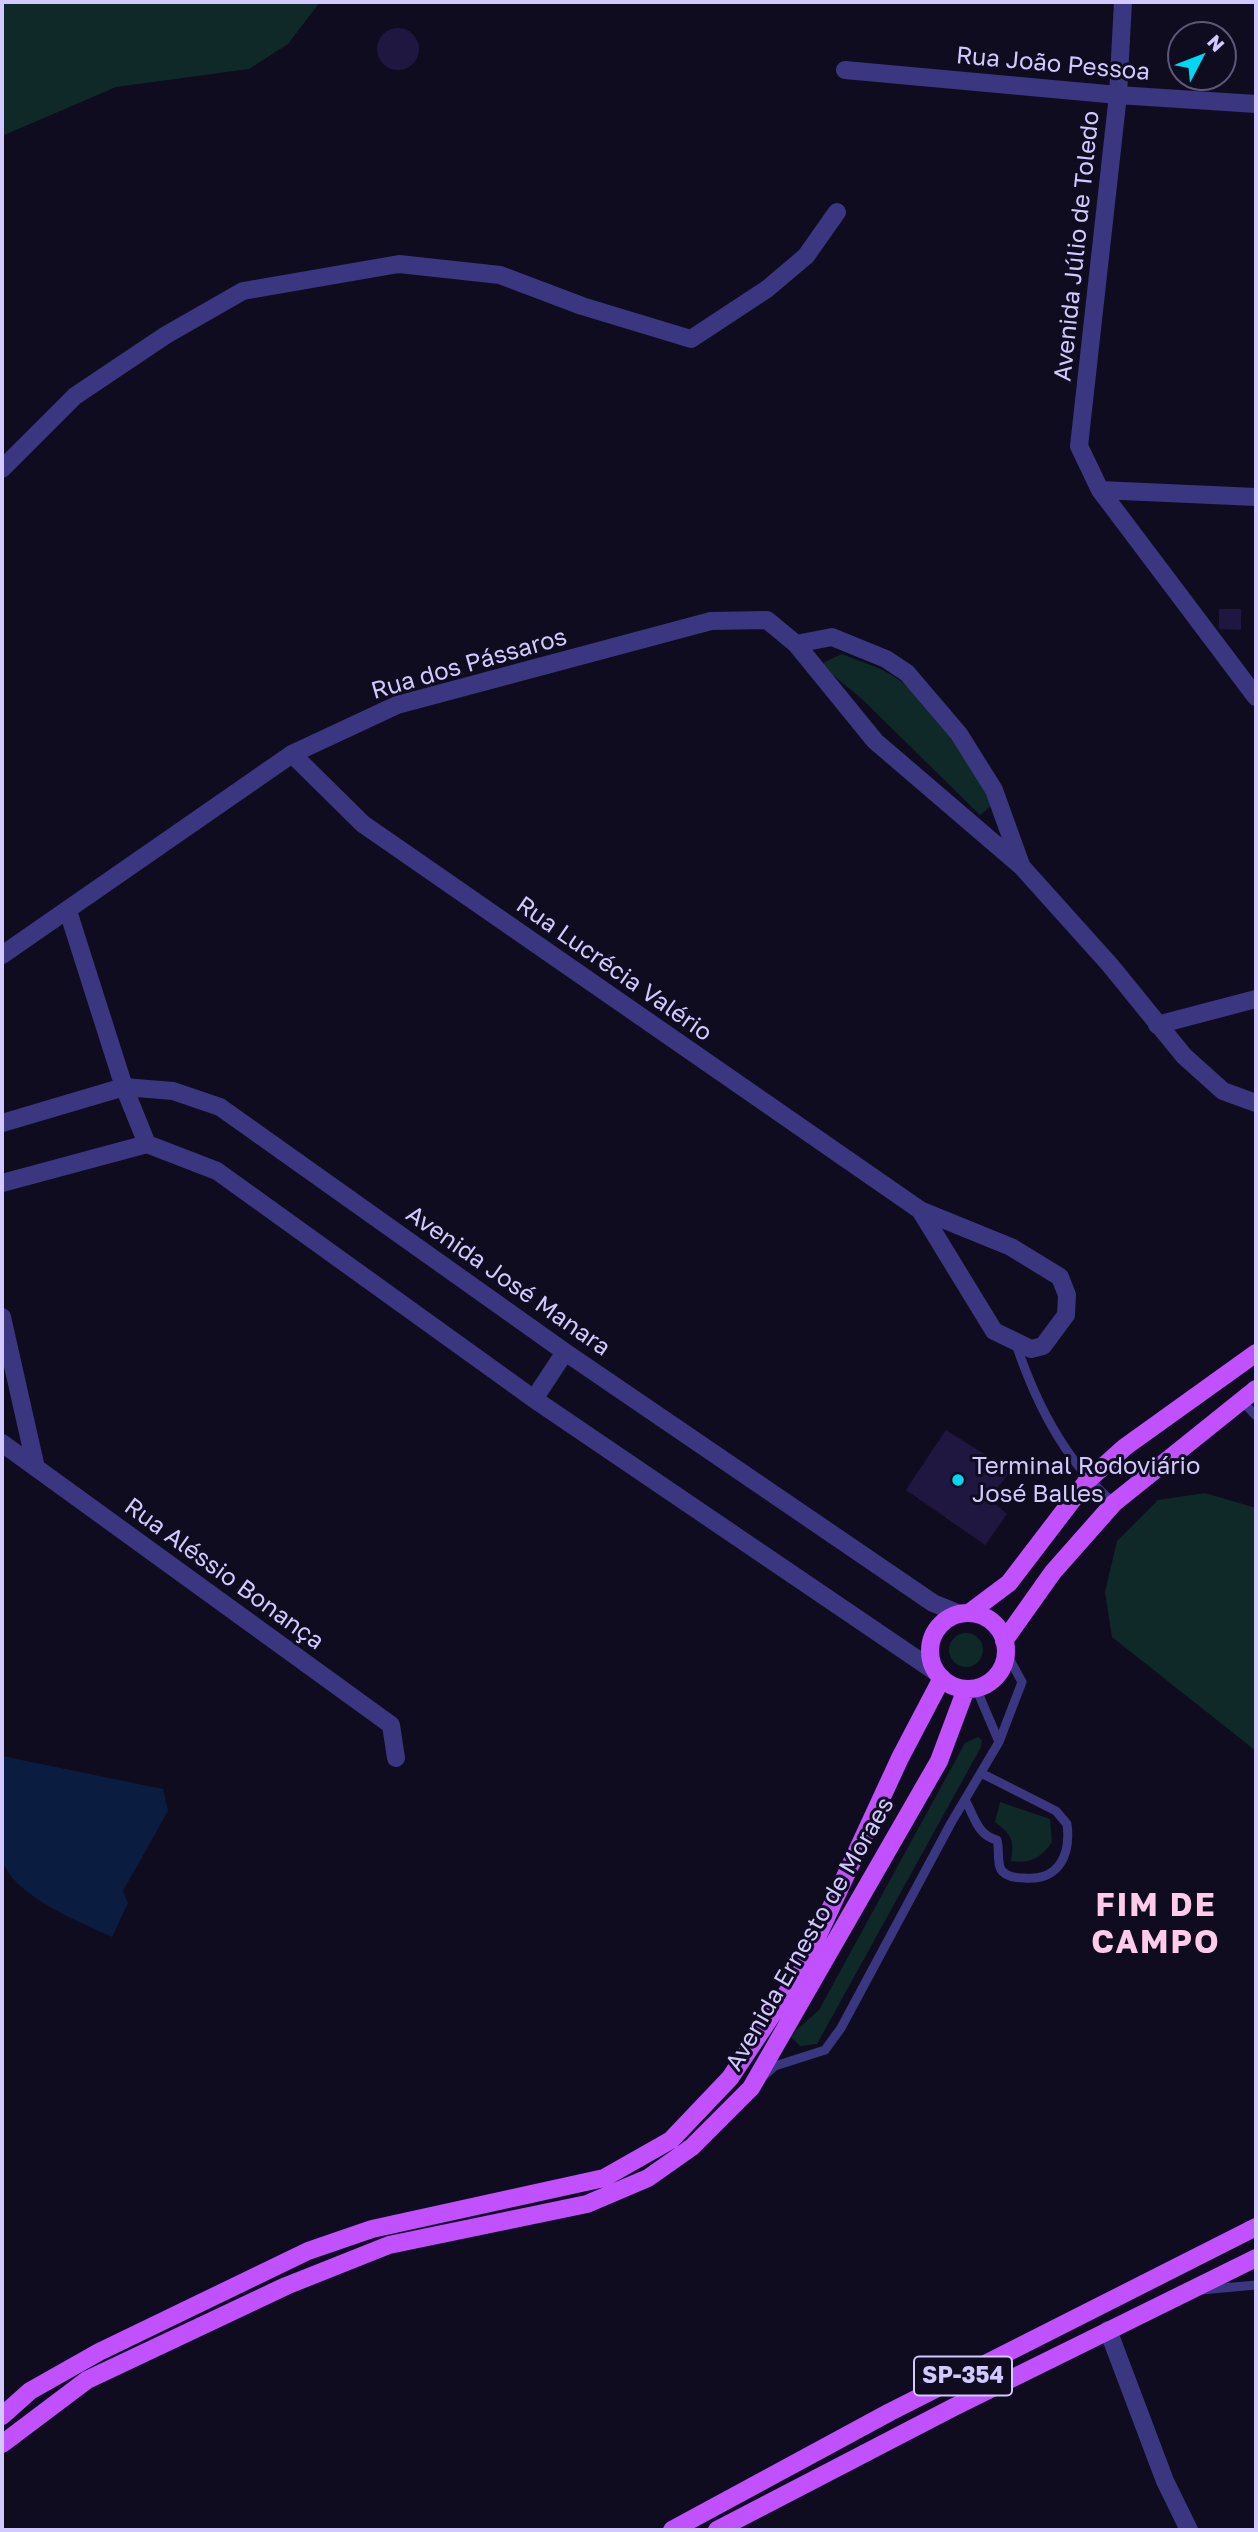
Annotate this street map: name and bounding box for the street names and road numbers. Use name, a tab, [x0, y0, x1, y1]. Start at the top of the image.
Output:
street label: Rua João Pessoa	[955, 41, 1151, 87]
street label: Avenida Júlio de Toledo	[1048, 109, 1106, 383]
street label: Rua dos Pássaros	[368, 622, 570, 706]
street label: Rua Lucrécia Valério	[510, 891, 718, 1047]
street label: Avenida José Manara	[400, 1200, 616, 1362]
street label: Rua Aléssio Bonança	[119, 1492, 329, 1656]
street label: Avenida Ernesto de Moraes	[720, 1792, 900, 2076]
road number: SP-354	[914, 2356, 1012, 2396]

